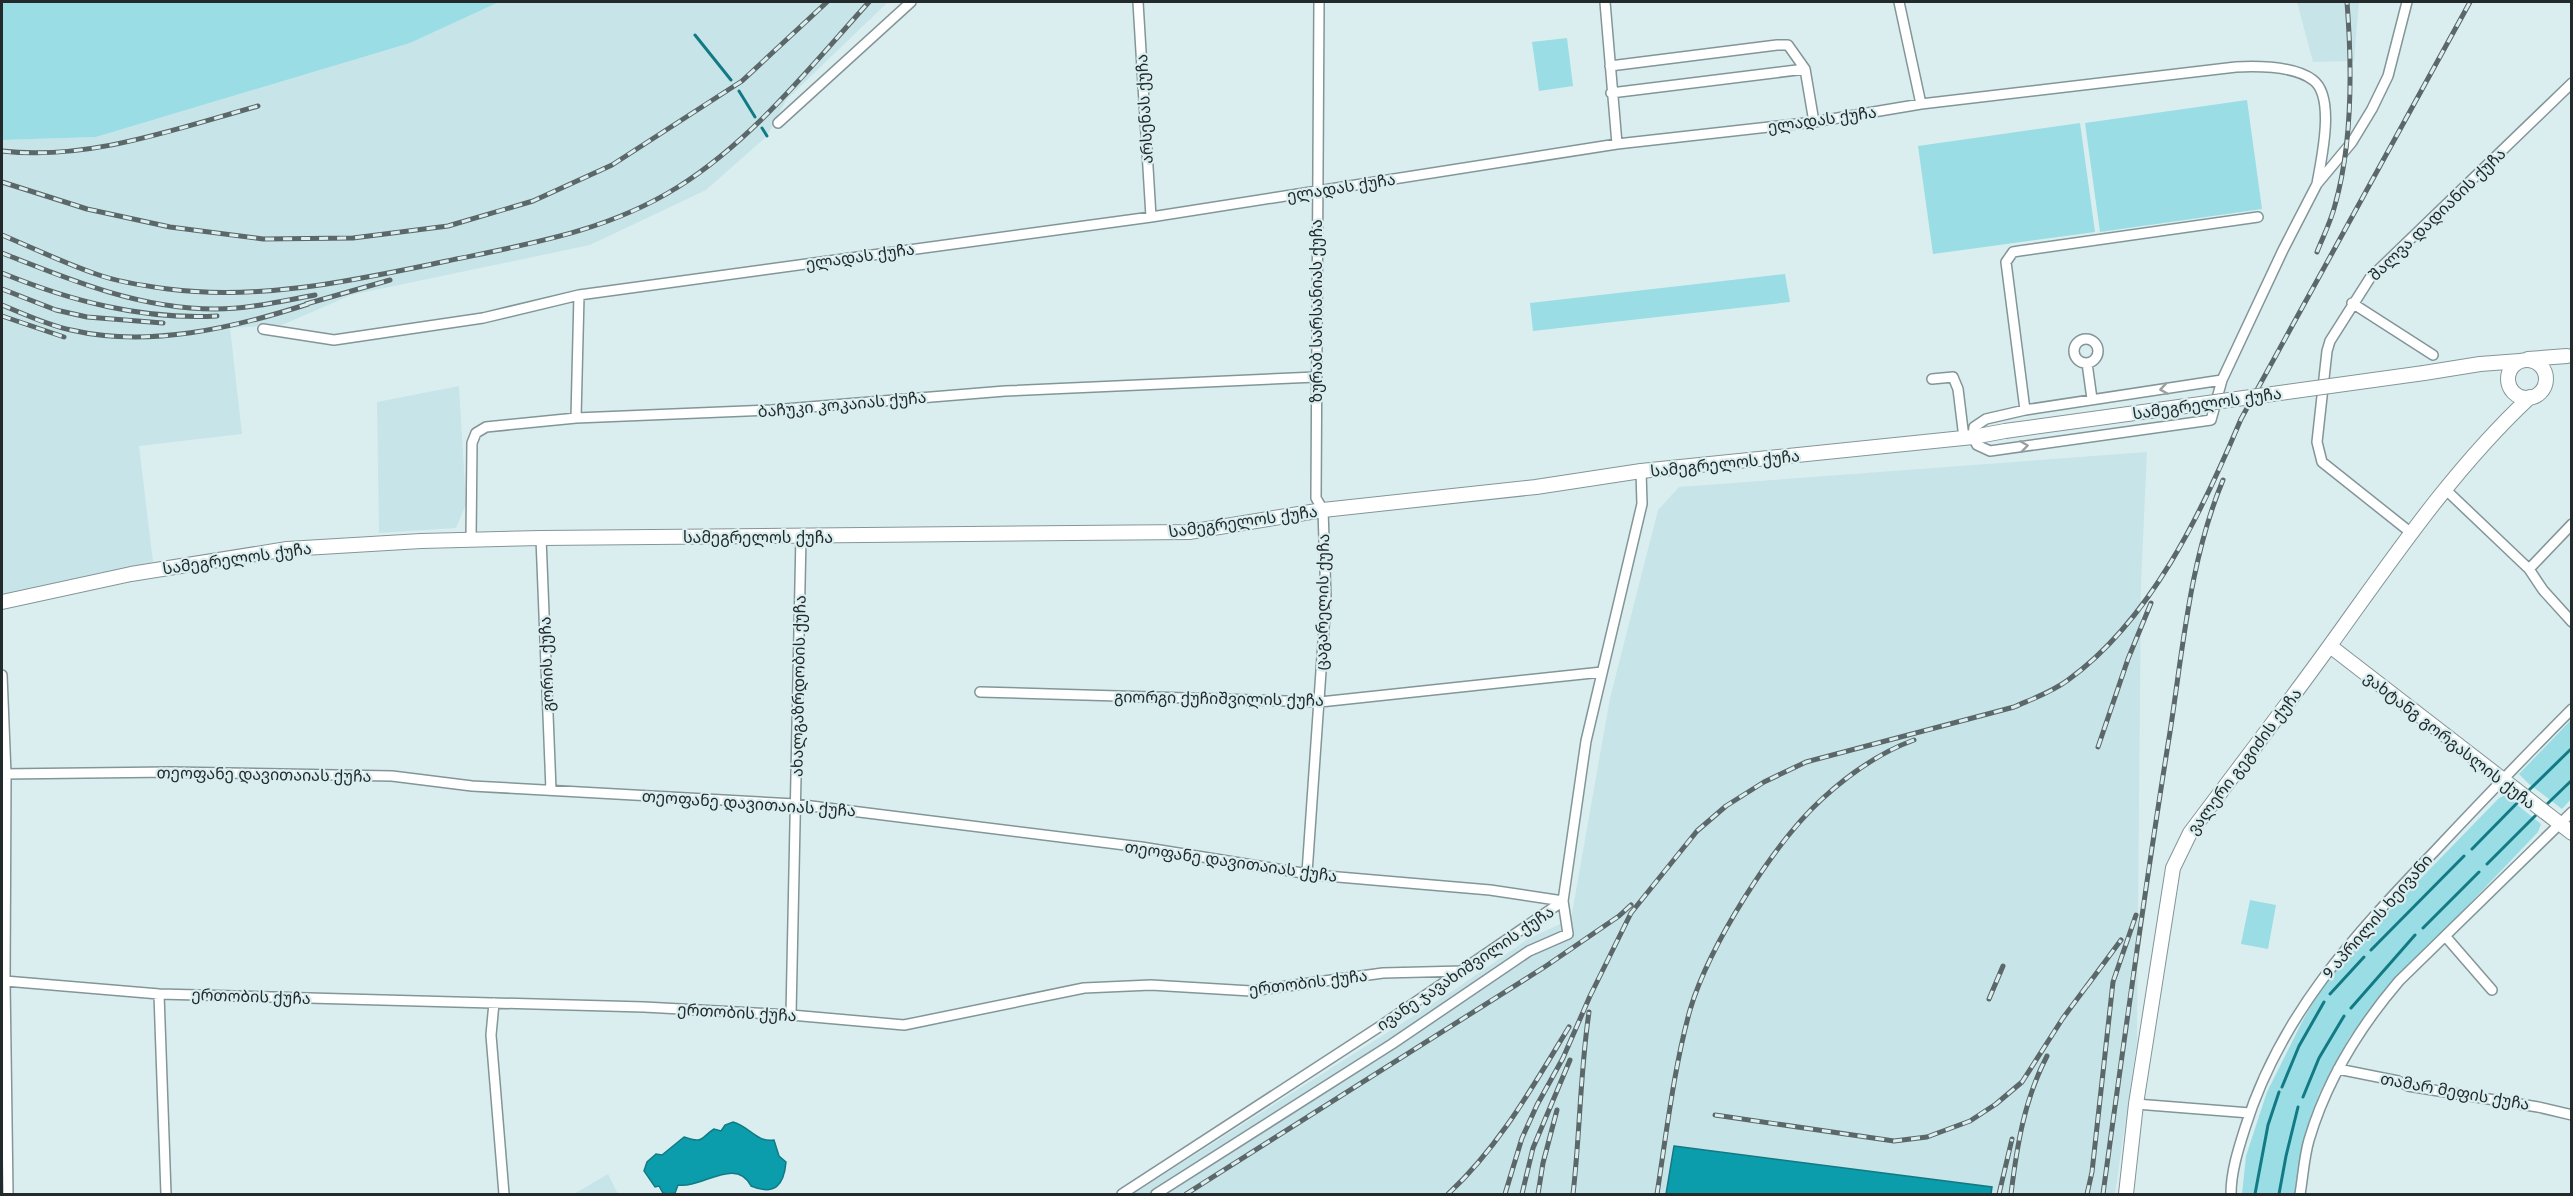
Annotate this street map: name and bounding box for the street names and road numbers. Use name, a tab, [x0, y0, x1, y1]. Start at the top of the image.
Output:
street label: არსენას ქუჩა	[1132, 54, 1157, 164]
street label: ელადას ქუჩა	[1766, 102, 1878, 138]
street label: შალვა დადიანის ქუჩა	[2365, 144, 2510, 285]
street label: ელადას ქუჩა	[1285, 170, 1397, 206]
street label: ზურაბ სარსანიას ქუჩა	[1307, 219, 1326, 403]
street label: ელადას ქუჩა	[804, 239, 916, 275]
street label: სამეგრელოს ქუჩა	[2131, 384, 2283, 424]
street label: ბაჩუკი კოკაიას ქუჩა	[757, 388, 927, 421]
street label: სამეგრელოს ქუჩა	[1649, 446, 1801, 482]
street label: სამეგრელოს ქუჩა	[1167, 502, 1319, 542]
street label: სამეგრელოს ქუჩა	[683, 528, 833, 548]
street label: ცაგარელის ქუჩა	[1312, 533, 1334, 671]
street label: სამეგრელოს ქუჩა	[161, 539, 313, 579]
street label: ახალგაზრდობის ქუჩა	[787, 595, 811, 777]
street label: გორის ქუჩა	[535, 616, 558, 712]
street label: ვახტანგ გორგასლის ქუჩა	[2360, 668, 2539, 814]
street label: ვალერი გეგიძის ქუჩა	[2183, 684, 2306, 839]
street label: გიორგი ქუჩიშვილის ქუჩა	[1114, 687, 1324, 711]
street label: თეოფანე დავითაიას ქუჩა	[157, 763, 371, 787]
street label: თეოფანე დავითაიას ქუჩა	[641, 787, 857, 821]
street label: თეოფანე დავითაიას ქუჩა	[1123, 837, 1339, 887]
street label: 9 აპრილის ხეივანი	[2318, 851, 2437, 983]
street label: ივანე ჯავახიშვილის ქუჩა	[1373, 902, 1558, 1036]
street label: ერთობის ქუჩა	[1248, 966, 1368, 999]
street label: ერთობის ქუჩა	[191, 985, 311, 1008]
street label: ერთობის ქუჩა	[677, 1000, 797, 1025]
street label: თამარ მეფის ქუჩა	[2379, 1069, 2531, 1114]

